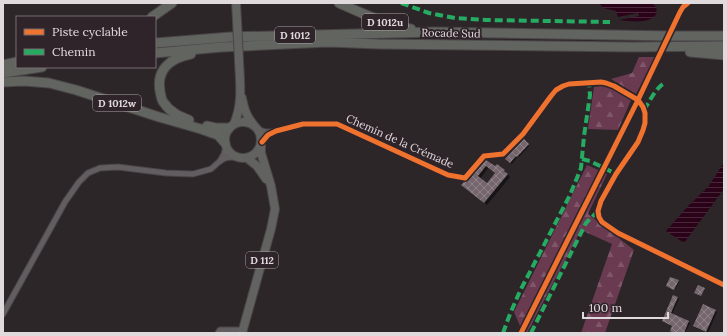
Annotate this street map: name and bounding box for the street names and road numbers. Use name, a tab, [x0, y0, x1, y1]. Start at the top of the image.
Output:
road number: D 1012u	[362, 14, 408, 30]
street label: Rocade Sud	[421, 25, 481, 41]
road number: D 1012	[275, 27, 315, 43]
road number: D 1012w	[93, 95, 141, 111]
street label: Chemin de la Crémade	[344, 111, 456, 171]
road number: D 112	[246, 252, 278, 268]

